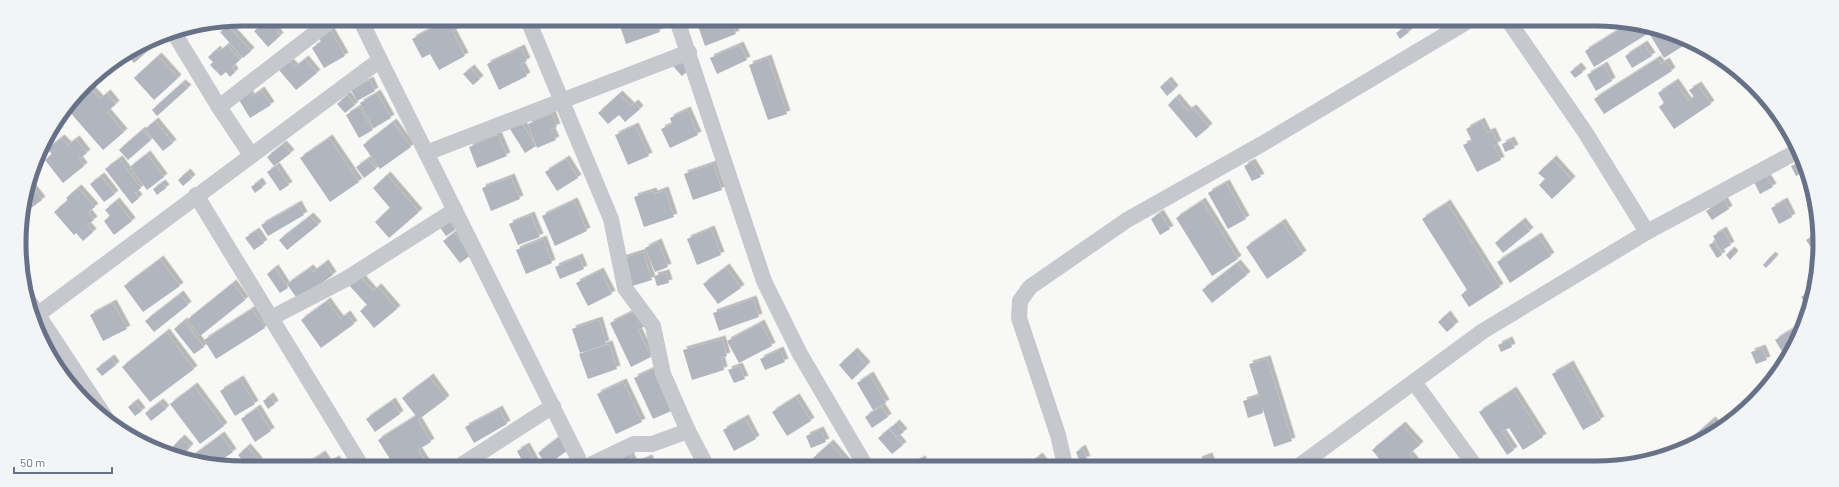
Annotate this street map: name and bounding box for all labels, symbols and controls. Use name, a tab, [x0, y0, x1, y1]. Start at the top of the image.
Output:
scale bar	[14, 449, 112, 475]
text: 50 m	[20, 455, 45, 469]

